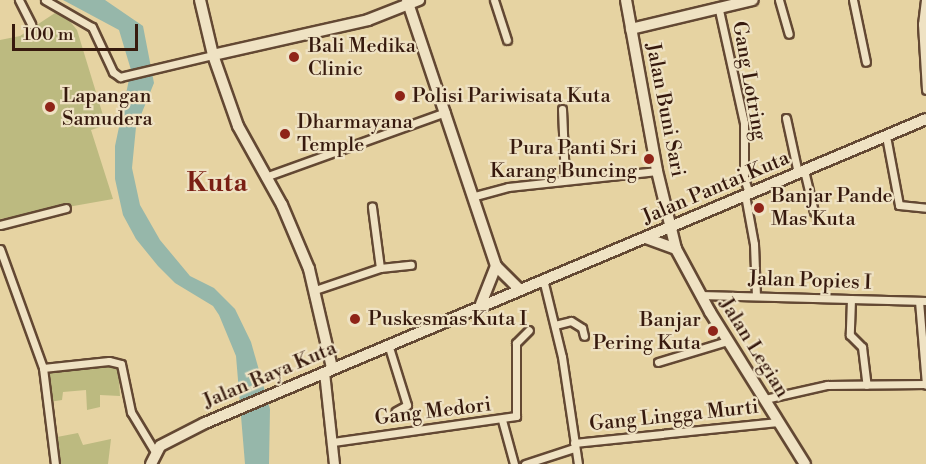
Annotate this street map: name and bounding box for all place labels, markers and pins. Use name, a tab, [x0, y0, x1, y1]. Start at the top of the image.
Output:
place label: Bali Medika Clinic	[308, 34, 416, 81]
marker: Bali Medika Clinic	[285, 48, 303, 66]
place label: Lapangan Samudera	[62, 84, 153, 131]
place label: Polisi Pariwisata Kuta	[412, 84, 611, 108]
marker: Polisi Pariwisata Kuta	[393, 89, 407, 103]
marker: Lapangan Samudera	[43, 100, 57, 114]
place label: Dharmayana Temple	[297, 110, 413, 157]
marker: Dharmayana Temple	[278, 127, 292, 141]
place label: Pura Panti Sri Karang Buncing	[490, 136, 637, 183]
marker: Pura Panti Sri Karang Buncing	[642, 152, 656, 166]
place label: Banjar Pande Mas Kuta	[771, 184, 893, 231]
marker: Banjar Pande Mas Kuta	[752, 201, 766, 215]
place label: Puskesmas Kuta I	[368, 307, 527, 331]
place label: Banjar Pering Kuta	[593, 308, 701, 355]
marker: Puskesmas Kuta I	[346, 310, 364, 328]
marker: Banjar Pering Kuta	[706, 324, 720, 338]

